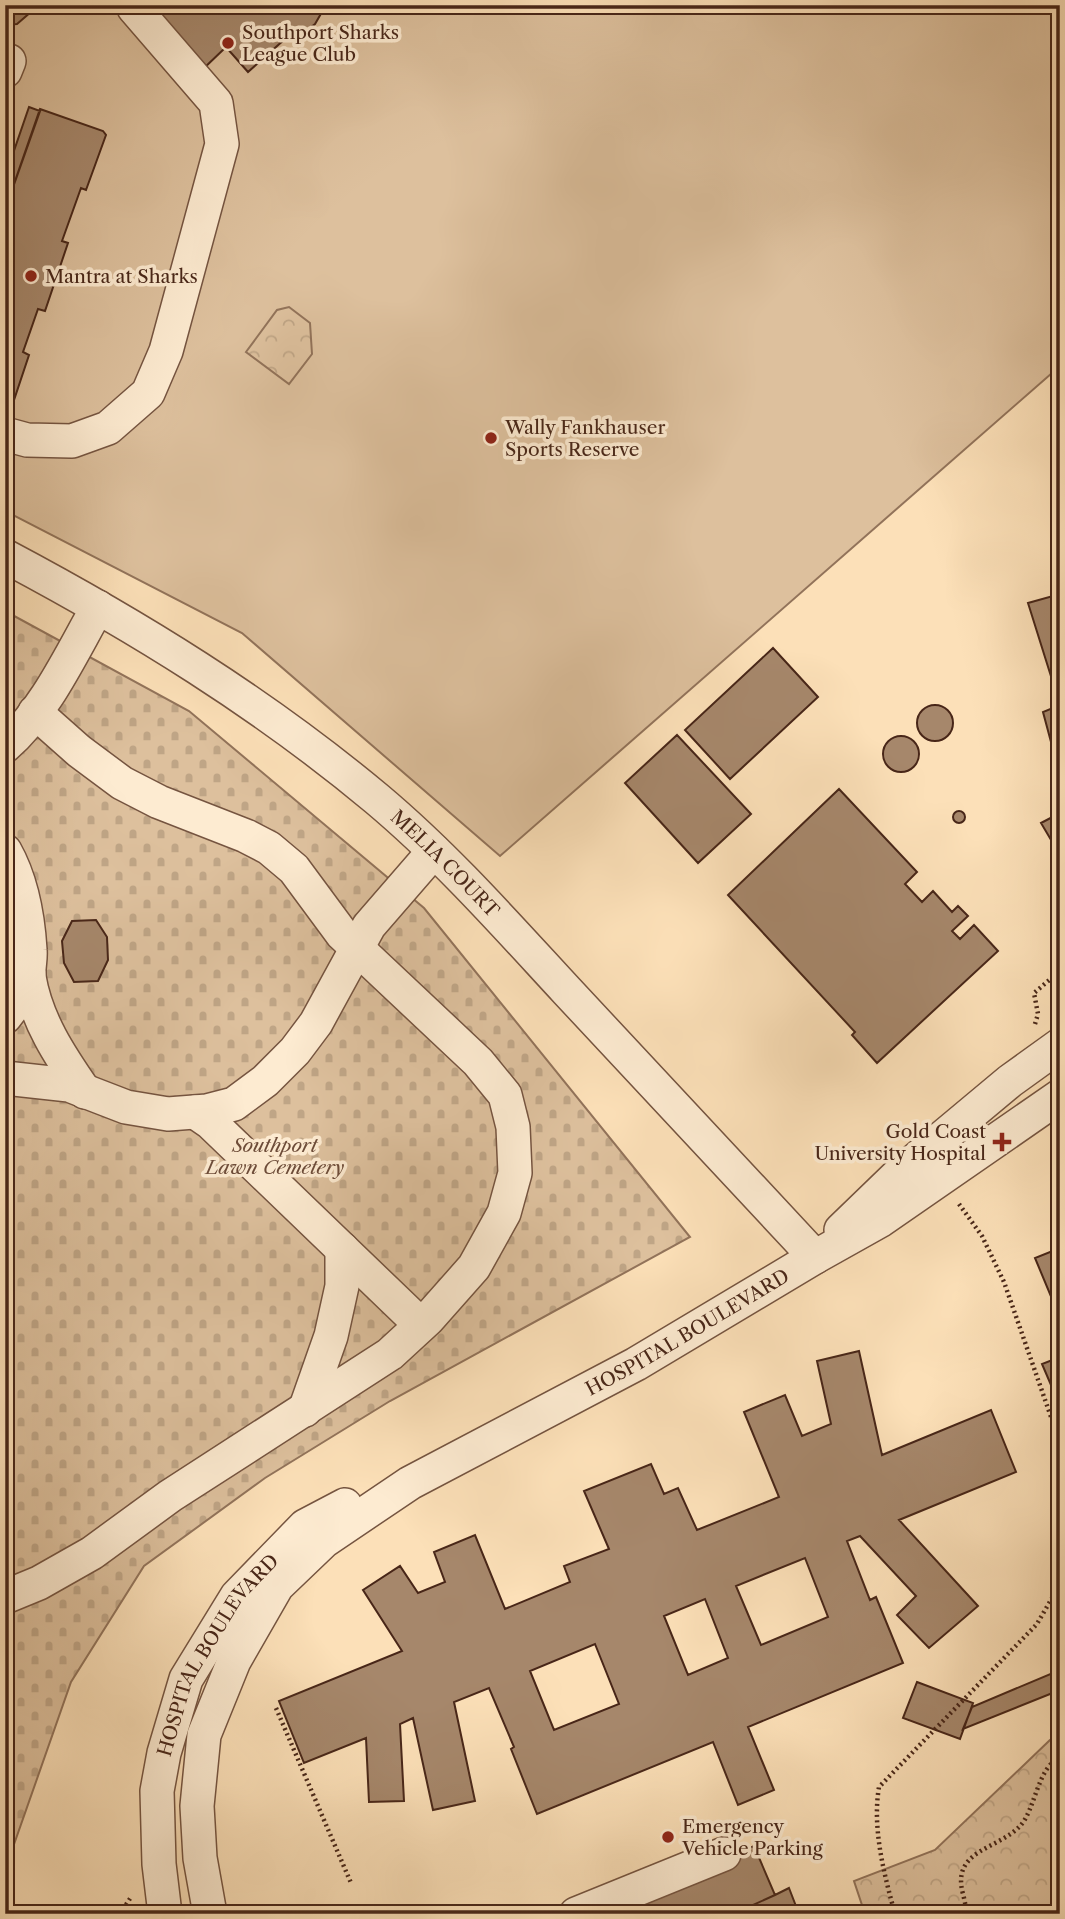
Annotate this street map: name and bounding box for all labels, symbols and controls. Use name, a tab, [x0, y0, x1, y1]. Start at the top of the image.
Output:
place label: Southport Sharks League Club	[242, 21, 399, 66]
marker: Southport Sharks League Club	[220, 35, 236, 51]
place label: Mantra at Sharks	[45, 265, 198, 288]
marker: Mantra at Sharks	[23, 268, 39, 284]
place label: Wally Fankhauser Sports Reserve	[504, 416, 665, 461]
marker: Wally Fankhauser Sports Reserve	[483, 430, 499, 446]
street label: MELIA COURT	[386, 805, 504, 923]
place label: Gold Coast University Hospital	[815, 1120, 986, 1165]
marker: Gold Coast University Hospital	[992, 1132, 1012, 1152]
park label: Southport Lawn Cemetery	[204, 1134, 345, 1179]
street label: HOSPITAL BOULEVARD	[582, 1264, 793, 1401]
street label: HOSPITAL BOULEVARD	[153, 1549, 283, 1759]
place label: Emergency Vehicle Parking	[681, 1815, 824, 1860]
marker: Emergency Vehicle Parking	[660, 1829, 676, 1845]

